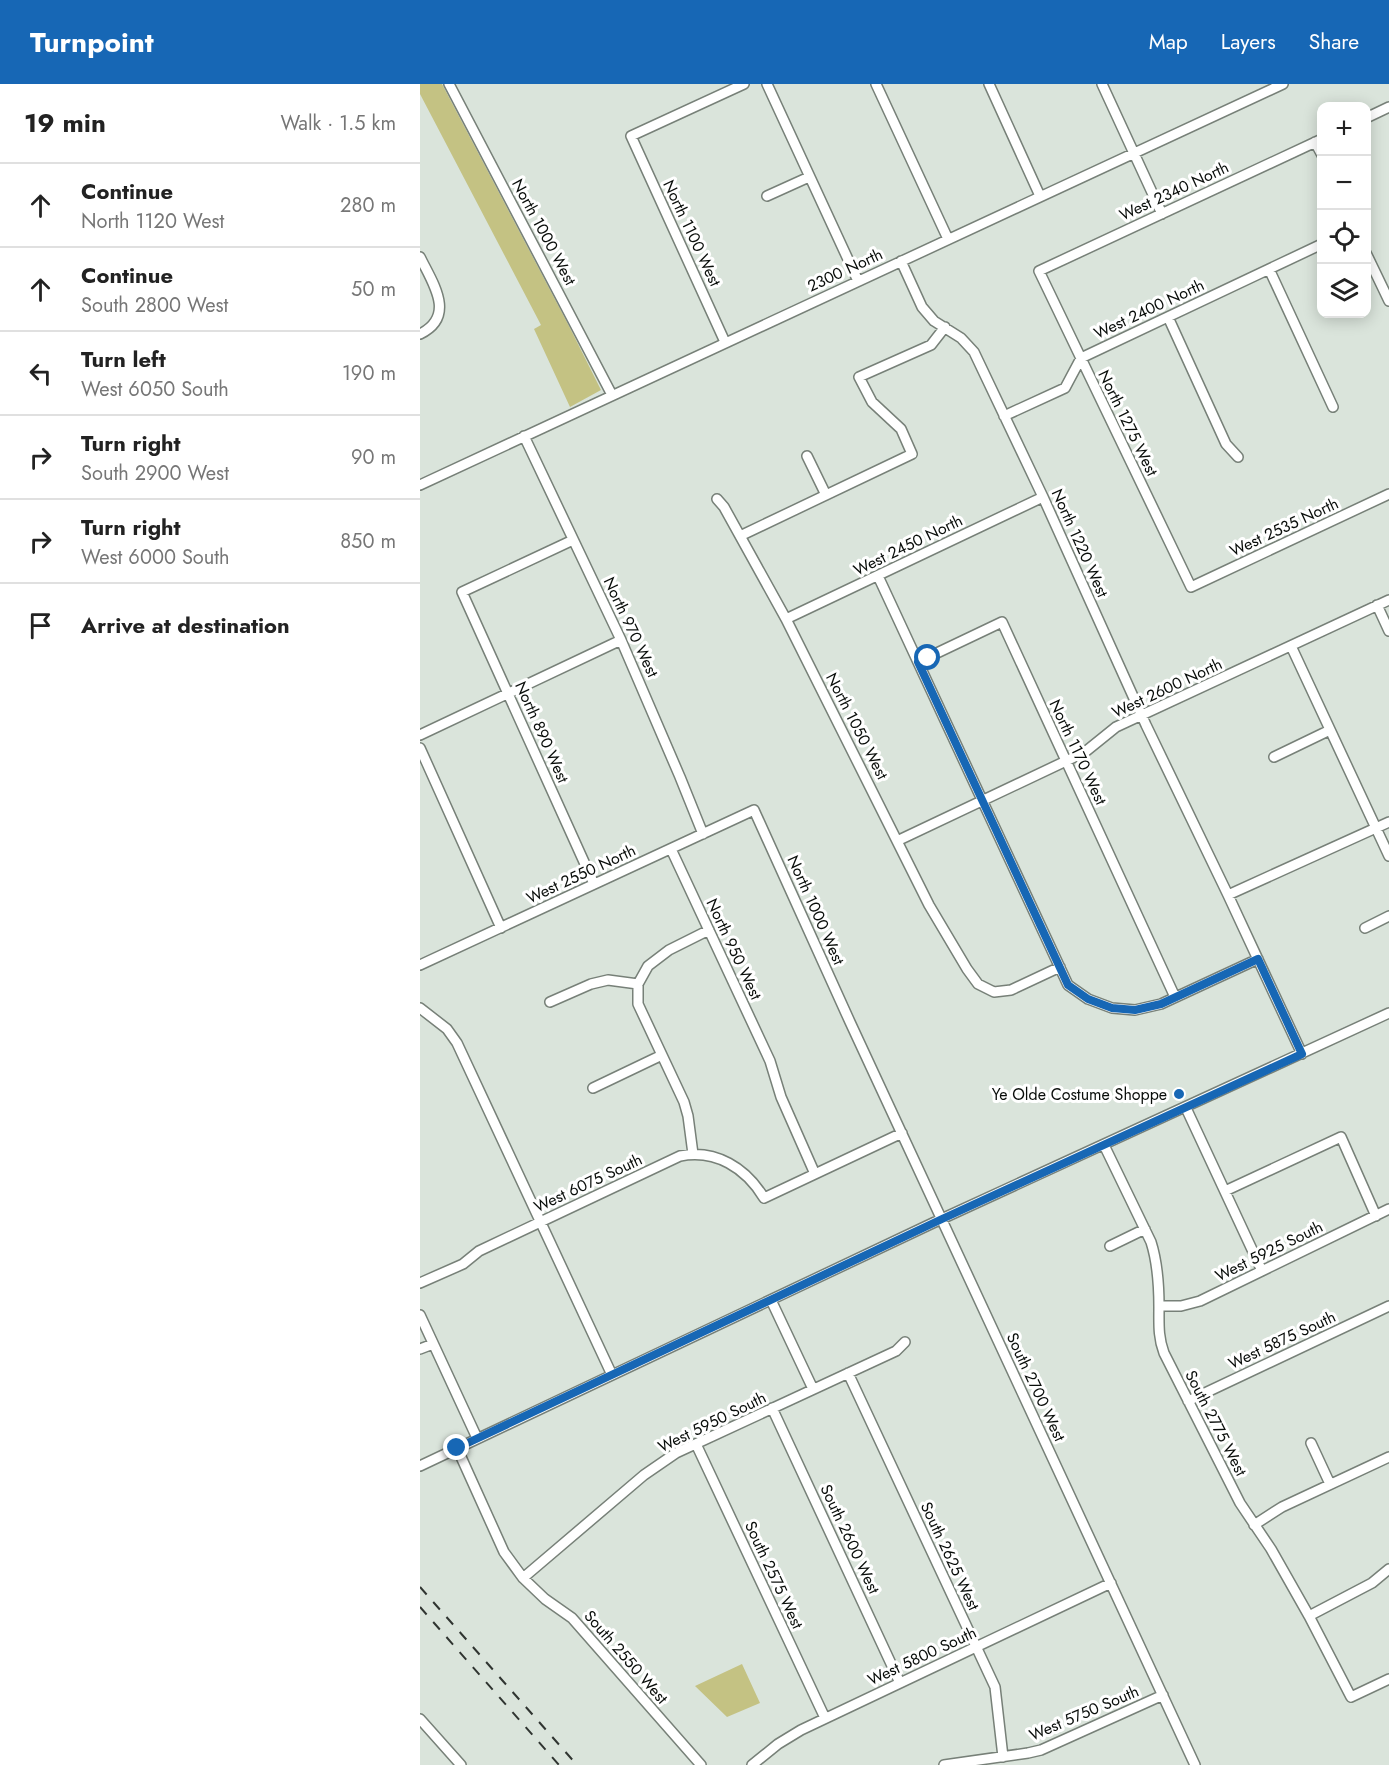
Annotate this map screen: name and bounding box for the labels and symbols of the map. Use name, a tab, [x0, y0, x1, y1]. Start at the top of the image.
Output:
street label: West 2340 North	[1116, 156, 1232, 226]
street label: North 1000 West	[506, 175, 582, 289]
street label: North 1100 West	[657, 176, 727, 290]
street label: 2300 North	[804, 243, 886, 297]
street label: West 2400 North	[1090, 273, 1208, 345]
street label: North 1275 West	[1092, 366, 1164, 480]
street label: North 1220 West	[1046, 485, 1114, 601]
street label: West 2535 North	[1226, 492, 1342, 562]
street label: West 2450 North	[850, 509, 966, 581]
street label: North 970 West	[598, 573, 664, 681]
route start	[914, 644, 940, 670]
street label: West 2600 North	[1108, 652, 1226, 724]
street label: North 1050 West	[820, 669, 894, 783]
street label: North 890 West	[509, 677, 575, 787]
street label: North 1170 West	[1043, 696, 1113, 809]
street label: West 2550 North	[523, 839, 639, 909]
street label: North 1000 West	[782, 852, 850, 969]
street label: North 950 West	[700, 895, 768, 1004]
place label: Ye Olde Costume Shoppe	[992, 1083, 1167, 1106]
marker: Ye Olde Costume Shoppe	[1172, 1087, 1186, 1101]
street label: West 6075 South	[530, 1148, 646, 1218]
street label: West 5925 South	[1211, 1215, 1327, 1287]
street label: West 5875 South	[1225, 1305, 1339, 1375]
street label: South 2700 West	[1001, 1329, 1071, 1445]
street label: South 2775 West	[1179, 1366, 1253, 1480]
street label: West 5950 South	[654, 1386, 770, 1458]
route end	[443, 1434, 469, 1460]
street label: South 2600 West	[815, 1481, 885, 1598]
street label: South 2625 West	[915, 1498, 985, 1614]
street label: South 2575 West	[739, 1517, 809, 1633]
street label: South 2550 West	[579, 1605, 673, 1709]
street label: West 5800 South	[864, 1621, 980, 1691]
street label: West 5750 South	[1026, 1680, 1142, 1746]

